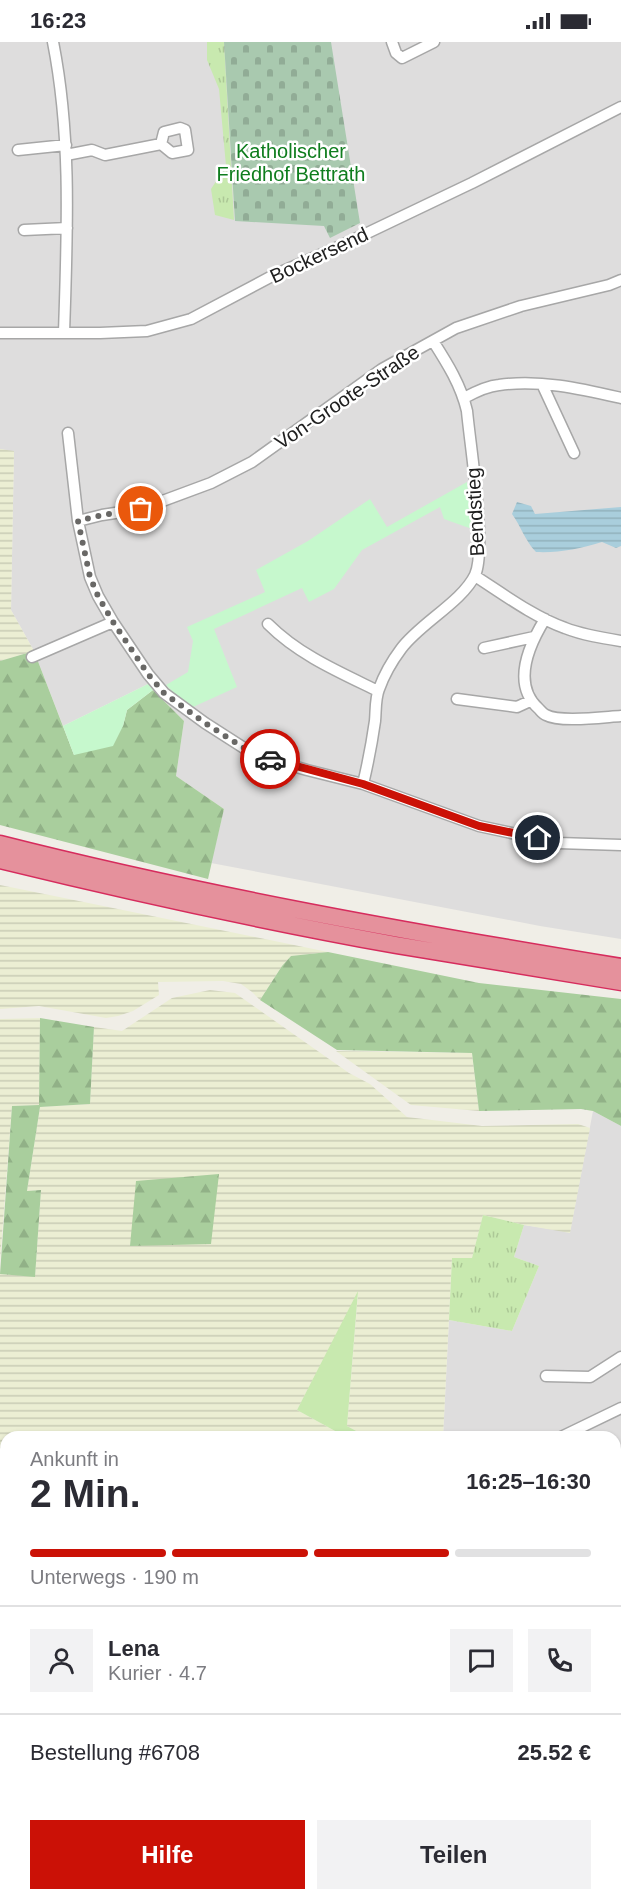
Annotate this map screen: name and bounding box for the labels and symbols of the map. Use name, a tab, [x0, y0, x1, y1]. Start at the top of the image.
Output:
park label: Katholischer Friedhof Bettrath	[217, 140, 365, 185]
street label: Bockersend	[266, 223, 372, 287]
street label: Von-Groote-Straße	[271, 341, 423, 453]
street label: Bendstieg	[462, 467, 488, 557]
pin	[115, 483, 166, 534]
courier	[240, 729, 300, 789]
pin	[512, 812, 563, 863]

